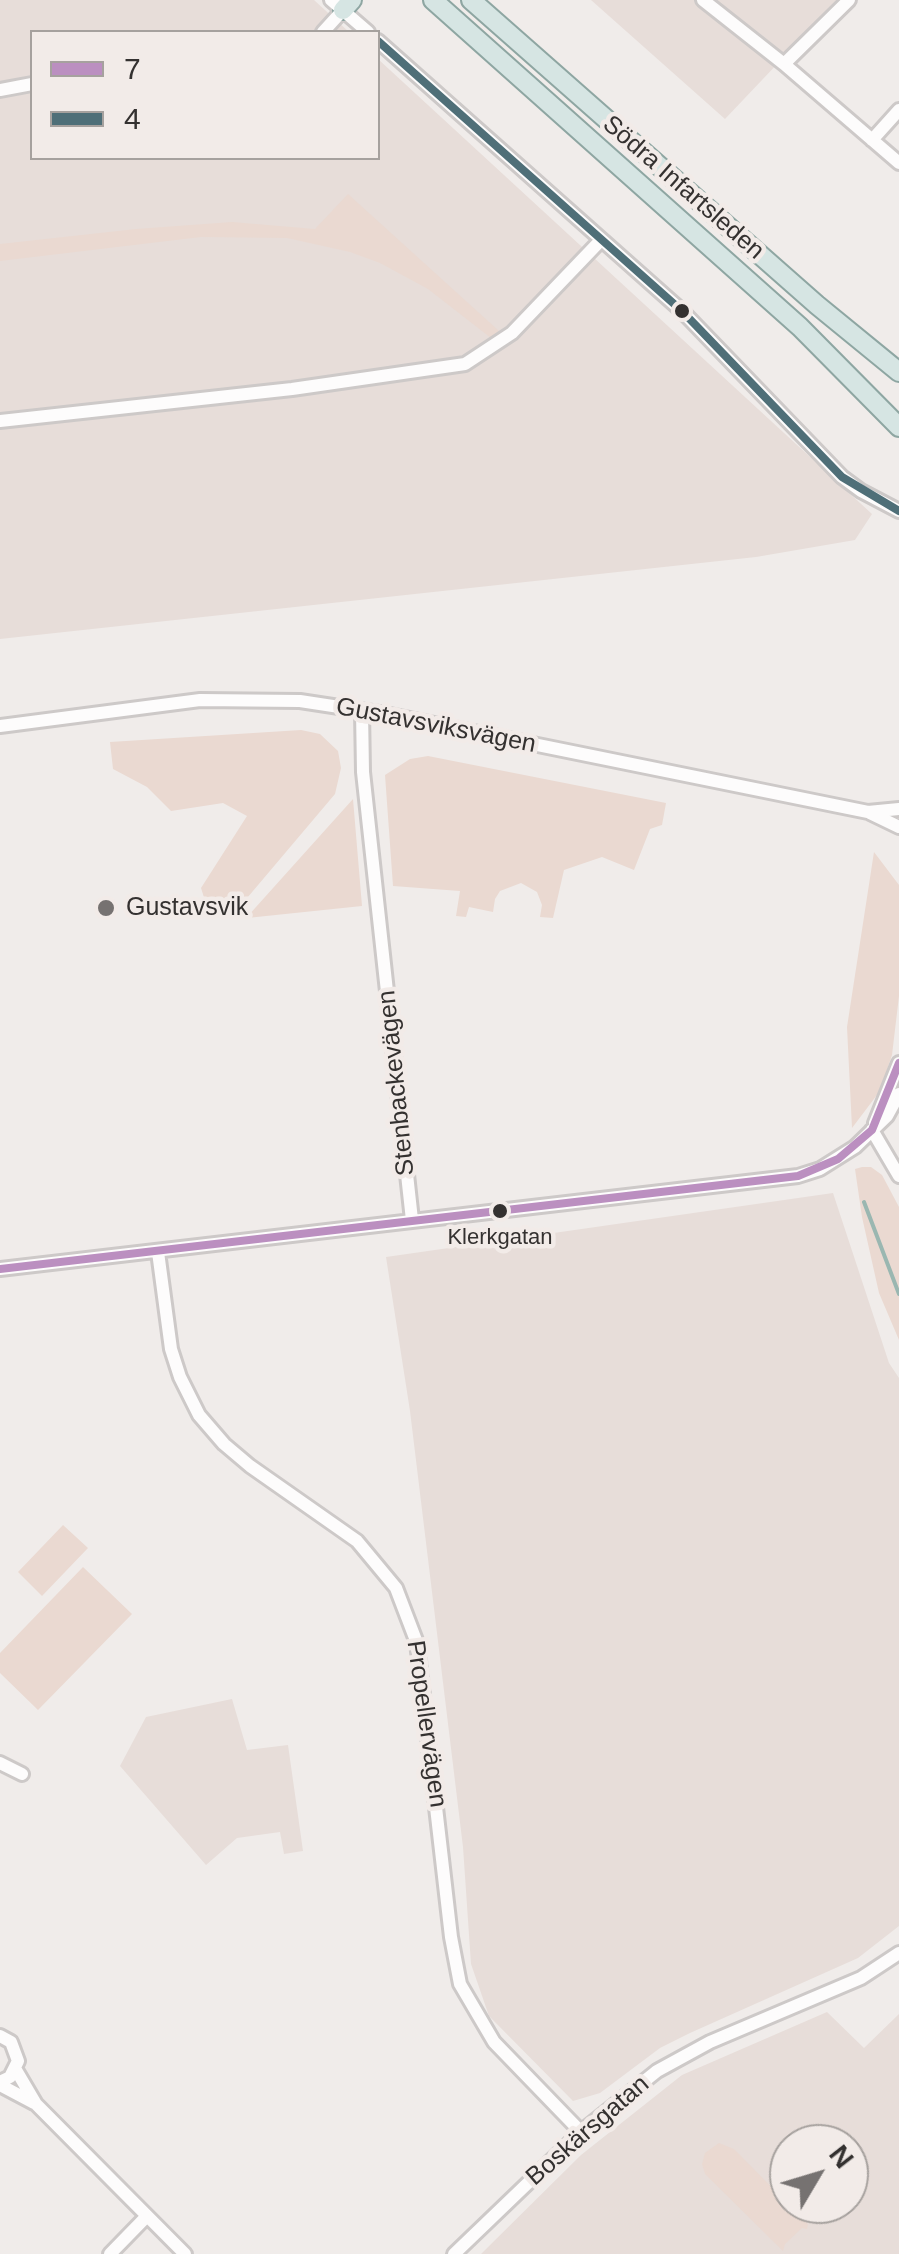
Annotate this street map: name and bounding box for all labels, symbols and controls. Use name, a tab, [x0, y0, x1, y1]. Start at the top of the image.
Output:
legend	[30, 30, 380, 160]
text: 7	[124, 52, 141, 85]
text: 4	[124, 102, 141, 135]
street label: Södra Infartsleden	[596, 110, 770, 266]
unlabelled marker	[672, 301, 692, 321]
street label: Gustavsviksvägen	[334, 692, 538, 760]
place label: Gustavsvik	[126, 893, 248, 923]
marker: Gustavsvik	[95, 897, 117, 919]
street label: Stenbackevägen	[372, 989, 422, 1177]
marker: Klerkgatan	[490, 1201, 510, 1221]
place label: Klerkgatan	[447, 1225, 553, 1251]
street label: Propellervägen	[399, 1639, 453, 1809]
street label: Boskärsgatan	[520, 2070, 656, 2192]
north arrow	[769, 2124, 869, 2224]
text: N	[823, 2139, 860, 2174]

